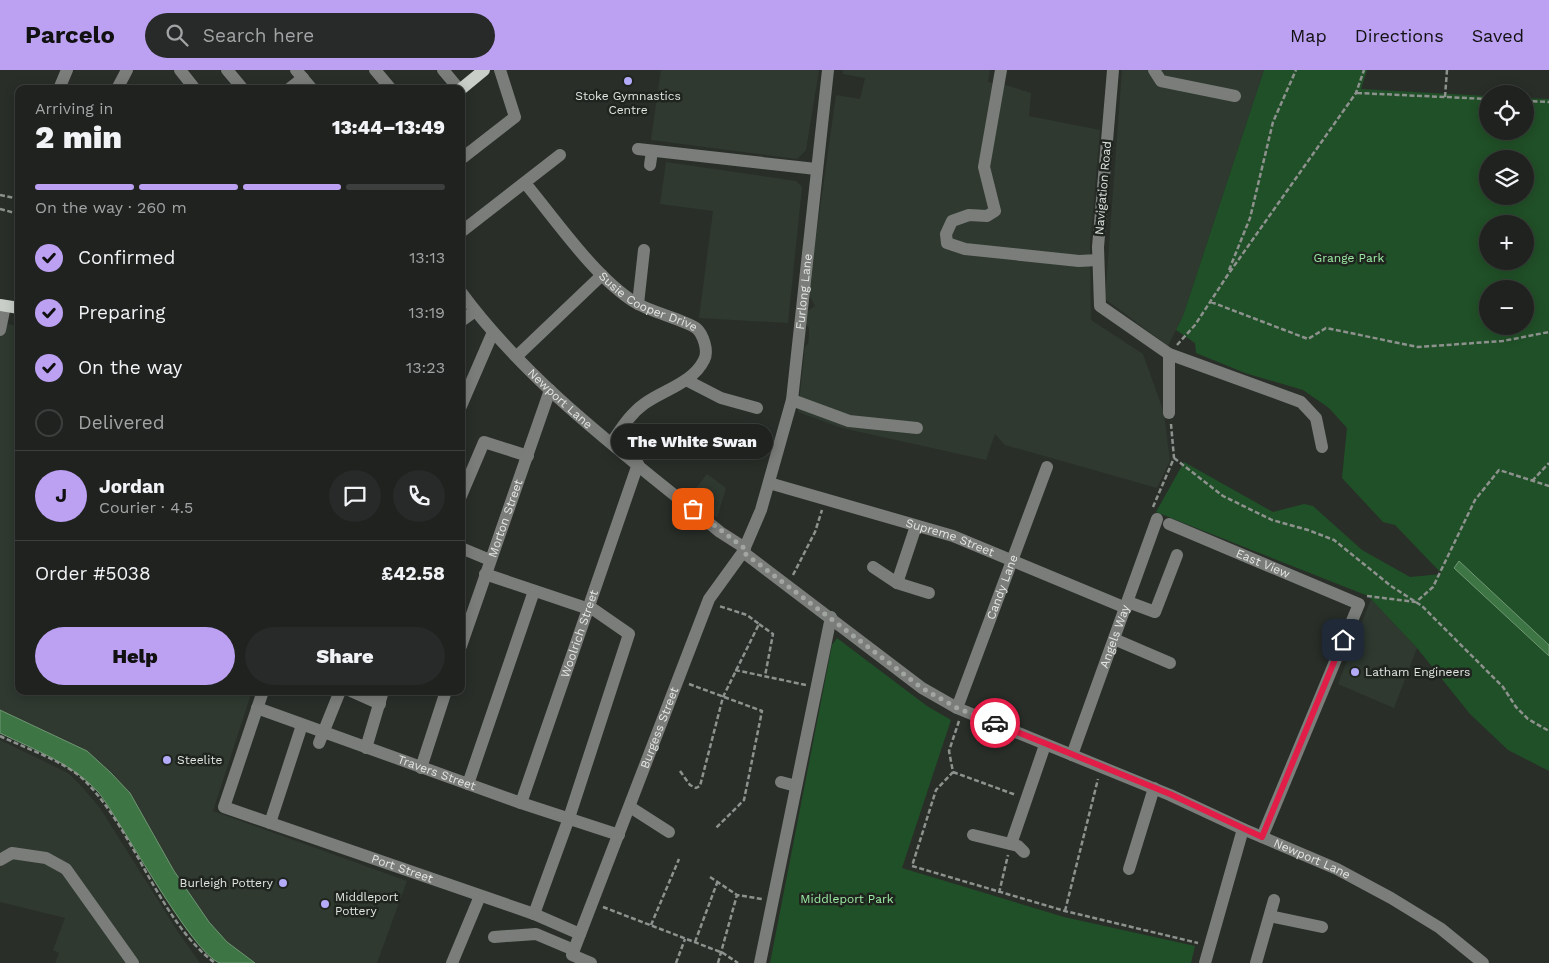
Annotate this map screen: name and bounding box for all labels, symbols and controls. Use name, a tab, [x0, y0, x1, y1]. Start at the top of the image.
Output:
search box	[145, 13, 495, 58]
text: Parcelo	[25, 21, 115, 49]
icon: search	[163, 21, 191, 49]
text: Search here	[203, 24, 314, 47]
text: Map	[1290, 25, 1327, 46]
text: Directions	[1355, 25, 1444, 46]
text: Saved	[1472, 25, 1524, 46]
marker: Stoke Gymnastics Centre	[622, 75, 634, 87]
map controls	[1479, 85, 1534, 335]
button: locate	[1479, 85, 1534, 140]
place label: Stoke Gymnastics Centre	[575, 89, 681, 117]
text: Arriving in	[35, 99, 113, 118]
text: 13:44–13:49	[332, 116, 445, 139]
text: 2 min	[35, 118, 122, 156]
street label: Navigation Road	[1092, 141, 1114, 235]
button: layers	[1479, 150, 1534, 205]
text: On the way · 260 m	[35, 198, 187, 217]
button: +	[1479, 215, 1534, 270]
icon: check	[35, 244, 63, 272]
text: Confirmed	[78, 246, 175, 269]
text: 13:13	[409, 248, 445, 267]
park label: Grange Park	[1314, 251, 1385, 265]
street label: Furlong Lane	[793, 253, 815, 330]
street label: Susie Cooper Drive	[596, 269, 700, 334]
button: −	[1479, 280, 1534, 335]
icon: check	[35, 299, 63, 327]
text: Preparing	[78, 301, 165, 324]
text: 13:19	[409, 303, 445, 322]
icon: check	[35, 354, 63, 382]
text: On the way	[78, 356, 182, 379]
text: 13:23	[406, 358, 445, 377]
street label: Newport Lane	[525, 366, 595, 432]
text: Delivered	[78, 411, 165, 434]
callout: The White Swan	[612, 424, 774, 459]
text: The White Swan	[627, 432, 757, 451]
button: chat	[329, 470, 381, 522]
button: phone	[393, 470, 445, 522]
text: Jordan	[99, 475, 165, 498]
street label: Morton Street	[485, 478, 525, 559]
text: J	[55, 484, 67, 507]
pin	[672, 488, 714, 530]
icon: bag	[679, 495, 707, 523]
text: Courier · 4.5	[99, 498, 193, 517]
street label: Supreme Street	[904, 516, 996, 559]
street label: East View	[1234, 546, 1292, 581]
street label: Candy Lane	[984, 553, 1021, 622]
text: Order #5038	[35, 562, 151, 585]
text: £42.58	[381, 562, 445, 585]
street label: Woolrich Street	[558, 588, 601, 679]
street label: Angels Way	[1097, 602, 1133, 670]
pin	[1322, 619, 1364, 661]
icon: home	[1329, 626, 1357, 654]
button: Help	[35, 627, 235, 685]
button: Share	[245, 627, 445, 685]
place label: Latham Engineers	[1365, 665, 1470, 679]
marker: Latham Engineers	[1349, 666, 1361, 678]
street label: Burgess Street	[637, 685, 681, 771]
courier	[970, 698, 1020, 748]
icon: car	[981, 709, 1009, 737]
street label: Travers Street	[396, 752, 478, 793]
place label: Steelite	[177, 753, 222, 767]
marker: Steelite	[161, 754, 173, 766]
street label: Newport Lane	[1272, 836, 1353, 882]
street label: Port Street	[370, 851, 435, 886]
place label: Burleigh Pottery	[180, 876, 274, 890]
marker: Burleigh Pottery	[277, 877, 289, 889]
place label: Middleport Pottery	[335, 890, 398, 918]
park label: Middleport Park	[800, 892, 894, 906]
marker: Middleport Pottery	[319, 898, 331, 910]

